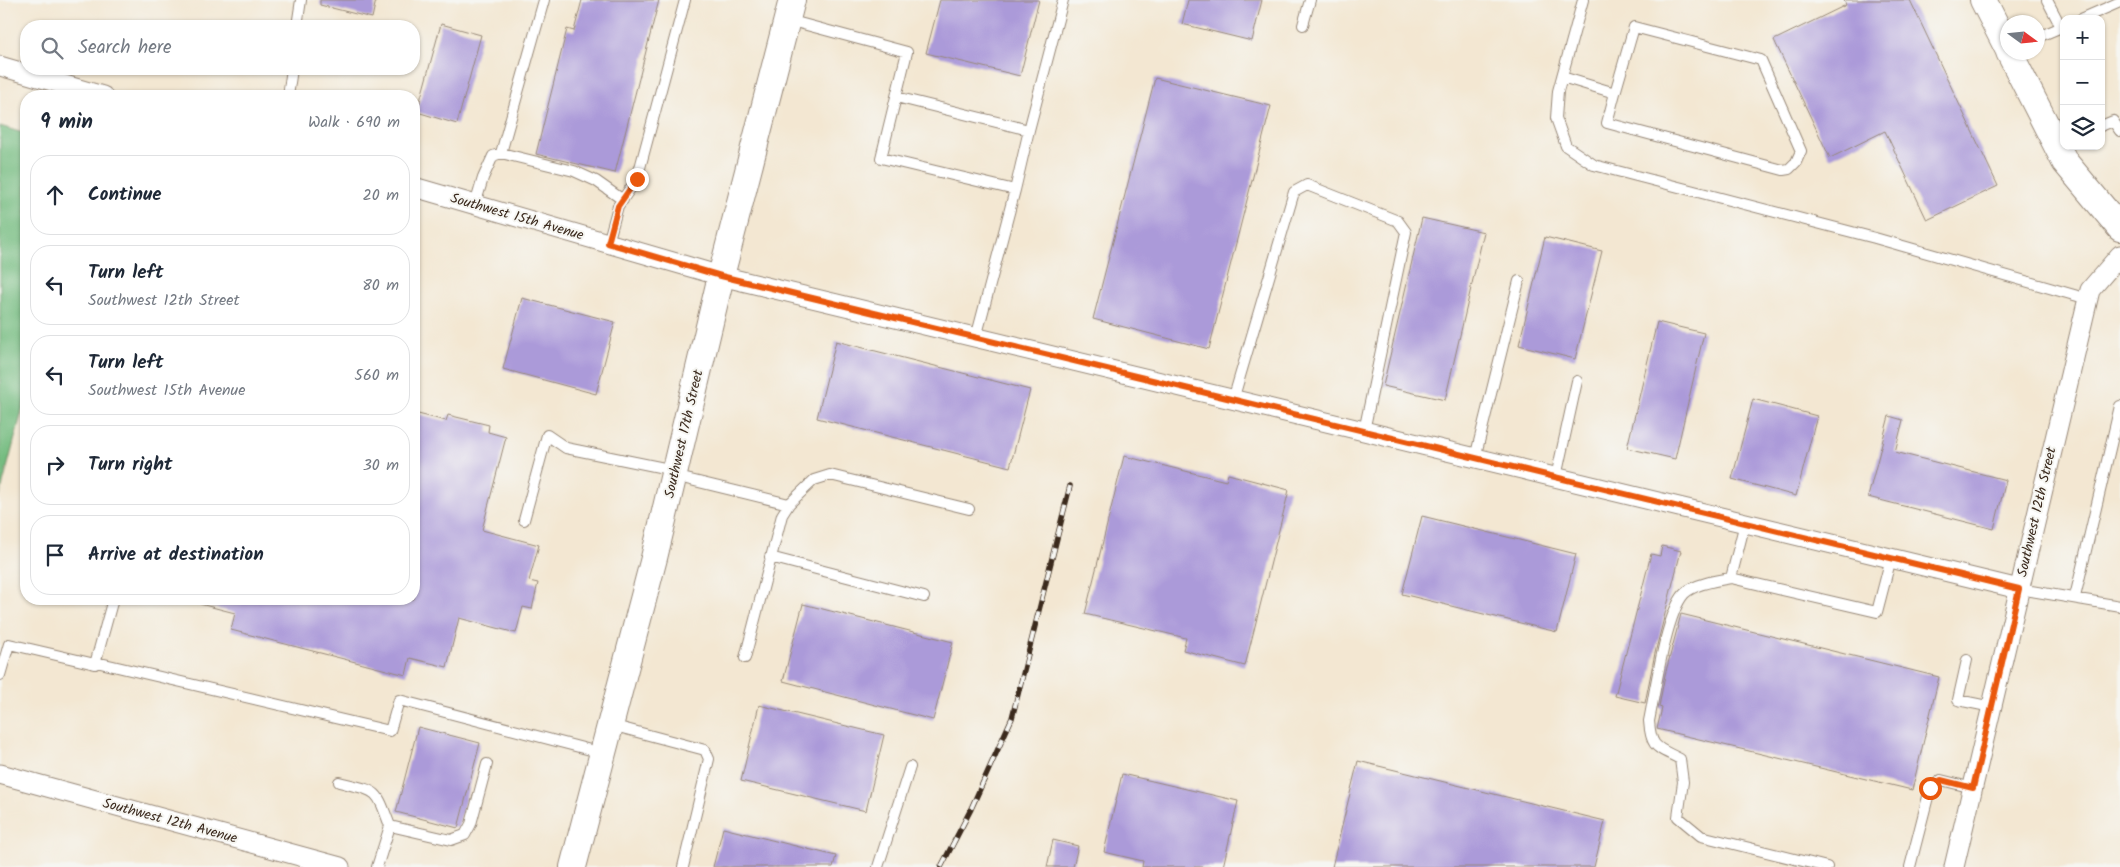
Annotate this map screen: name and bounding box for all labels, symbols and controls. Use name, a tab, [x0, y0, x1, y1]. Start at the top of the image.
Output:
north arrow	[2000, 15, 2045, 60]
map controls	[2060, 15, 2105, 150]
button: +	[2060, 15, 2105, 60]
search box	[20, 20, 420, 75]
text: Search here	[78, 33, 172, 63]
icon: search	[38, 34, 66, 62]
button: −	[2060, 60, 2105, 105]
button: layers	[2060, 105, 2105, 150]
text: 9 min	[40, 106, 93, 139]
text: Walk · 690 m	[308, 110, 400, 135]
route end	[626, 168, 649, 191]
text: Continue	[88, 180, 161, 210]
icon: ahead	[41, 181, 69, 209]
text: 20 m	[363, 183, 399, 208]
street label: Southwest 15th Avenue	[448, 187, 587, 247]
text: Turn left	[88, 258, 163, 288]
icon: left	[41, 271, 69, 299]
text: 80 m	[362, 273, 399, 298]
text: Southwest 12th Street	[88, 288, 240, 313]
text: Turn left	[88, 348, 163, 378]
icon: left	[41, 361, 69, 389]
text: 560 m	[354, 363, 399, 388]
street label: Southwest 17th Street	[659, 367, 710, 500]
text: Southwest 15th Avenue	[88, 378, 246, 403]
street label: Southwest 12th Street	[2011, 444, 2063, 579]
text: Turn right	[88, 450, 173, 480]
icon: right	[41, 451, 69, 479]
text: 30 m	[363, 453, 399, 478]
text: Arrive at destination	[88, 540, 264, 570]
icon: arrive	[41, 541, 69, 569]
route start	[1919, 777, 1942, 800]
street label: Southwest 12th Avenue	[100, 792, 240, 850]

